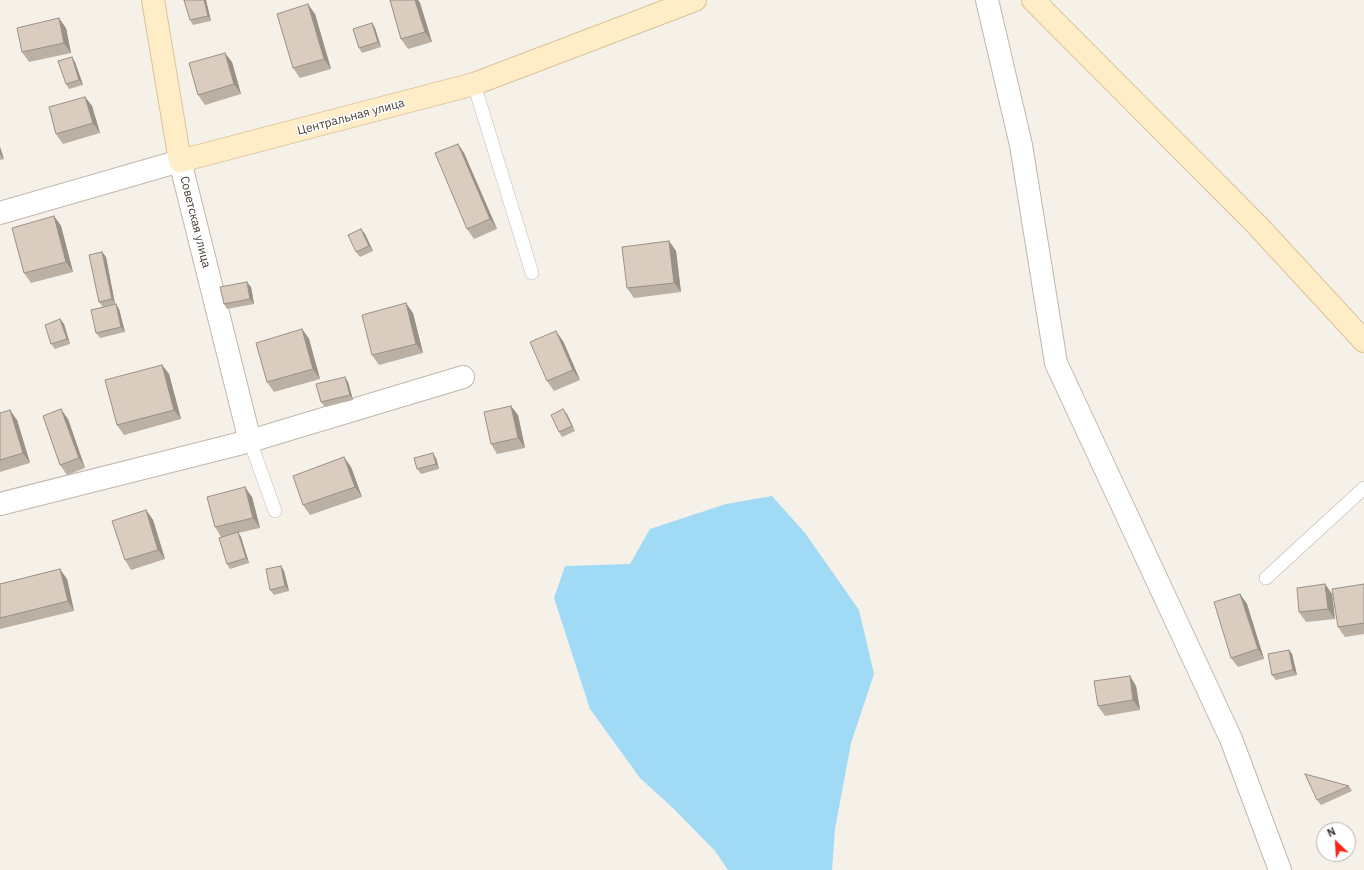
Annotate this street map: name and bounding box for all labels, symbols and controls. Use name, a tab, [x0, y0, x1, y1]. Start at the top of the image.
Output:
street label: Центральная улица	[296, 96, 406, 138]
street label: Советская улица	[177, 175, 213, 269]
north arrow	[1316, 822, 1356, 862]
text: N	[1325, 824, 1338, 840]

